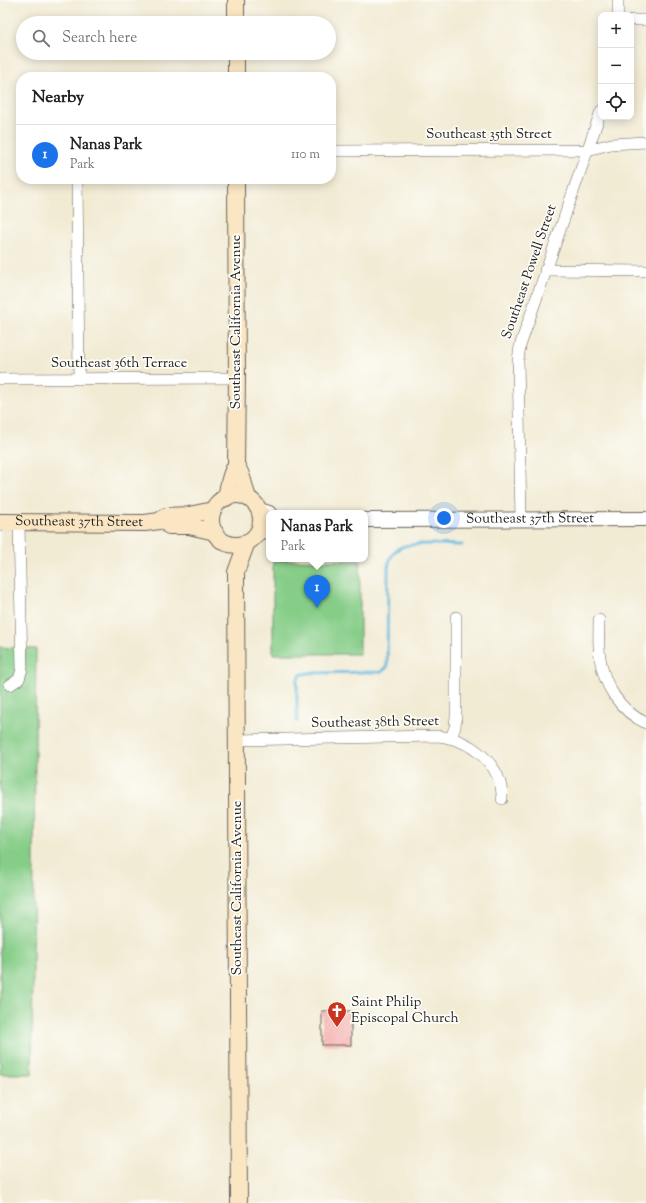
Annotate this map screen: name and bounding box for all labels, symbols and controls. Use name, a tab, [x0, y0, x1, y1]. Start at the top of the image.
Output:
map controls	[598, 12, 634, 120]
button: +	[598, 12, 634, 48]
search box	[16, 16, 336, 60]
icon: search	[30, 27, 52, 49]
text: Search here	[62, 28, 137, 49]
button: −	[598, 48, 634, 84]
button: locate	[598, 84, 634, 120]
text: Nearby	[32, 86, 84, 110]
street label: Southeast 35th Street	[426, 125, 552, 145]
text: Nanas Park	[70, 135, 142, 156]
text: 1	[43, 146, 47, 164]
text: 110 m	[291, 146, 320, 164]
text: Park	[70, 156, 95, 174]
street label: Southeast Powell Street	[498, 202, 563, 342]
street label: Southeast California Avenue	[227, 235, 247, 409]
street label: Southeast 36th Terrace	[51, 354, 187, 374]
your location	[434, 508, 454, 528]
street label: Southeast 37th Street	[466, 509, 594, 530]
popup	[266, 510, 368, 562]
street label: Southeast 37th Street	[15, 512, 143, 533]
text: Nanas Park	[281, 517, 353, 538]
text: Park	[281, 538, 306, 556]
pin: 1	[304, 575, 330, 608]
street label: Southeast 38th Street	[311, 712, 439, 734]
street label: Southeast California Avenue	[228, 801, 248, 975]
place label: Saint Philip Episcopal Church	[351, 993, 459, 1029]
church icon: Saint Philip Episcopal Church	[326, 1000, 348, 1028]

